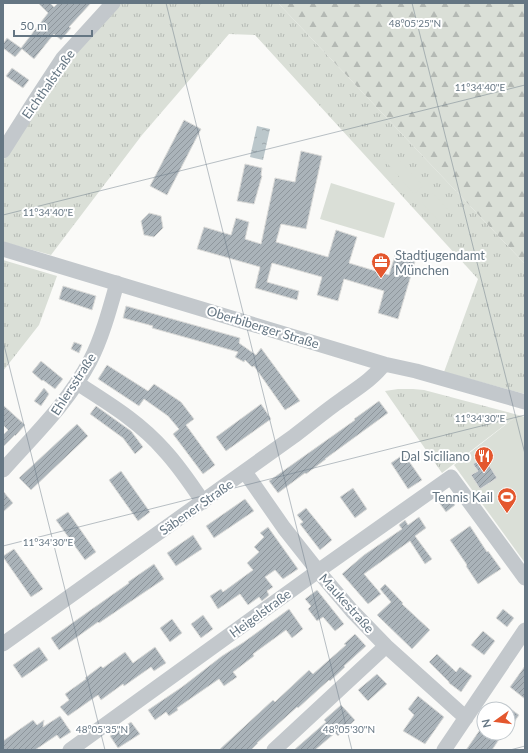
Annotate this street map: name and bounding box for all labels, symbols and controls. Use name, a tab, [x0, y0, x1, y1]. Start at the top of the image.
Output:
scale bar	[14, 12, 92, 38]
text: 48°05'25"N	[389, 17, 441, 29]
text: 50 m	[20, 18, 47, 33]
street label: Eichthalstraße	[18, 46, 78, 122]
text: 11°34'40"E	[455, 81, 505, 93]
text: 11°34'40"E	[23, 206, 73, 218]
place label: Stadtjugendamt München	[395, 247, 485, 278]
office icon: Stadtjugendamt München	[370, 251, 392, 279]
street label: Oberbiberger Straße	[205, 302, 321, 352]
street label: Ehlersstraße	[47, 350, 99, 418]
text: 11°34'30"E	[455, 412, 505, 424]
restaurant icon: Dal Siciliano	[473, 445, 495, 473]
place label: Dal Siciliano	[401, 448, 470, 464]
street label: Säbener Straße	[156, 476, 236, 538]
sports icon: Tennis Kail	[496, 486, 518, 514]
place label: Tennis Kail	[432, 489, 493, 505]
text: 11°34'30"E	[23, 536, 73, 548]
street label: Maukestraße	[316, 570, 378, 636]
street label: Heigelstraße	[226, 585, 294, 641]
north arrow	[476, 701, 516, 741]
text: N	[478, 718, 493, 729]
text: 48°05'35"N	[76, 723, 128, 735]
text: 48°05'30"N	[323, 723, 375, 735]

